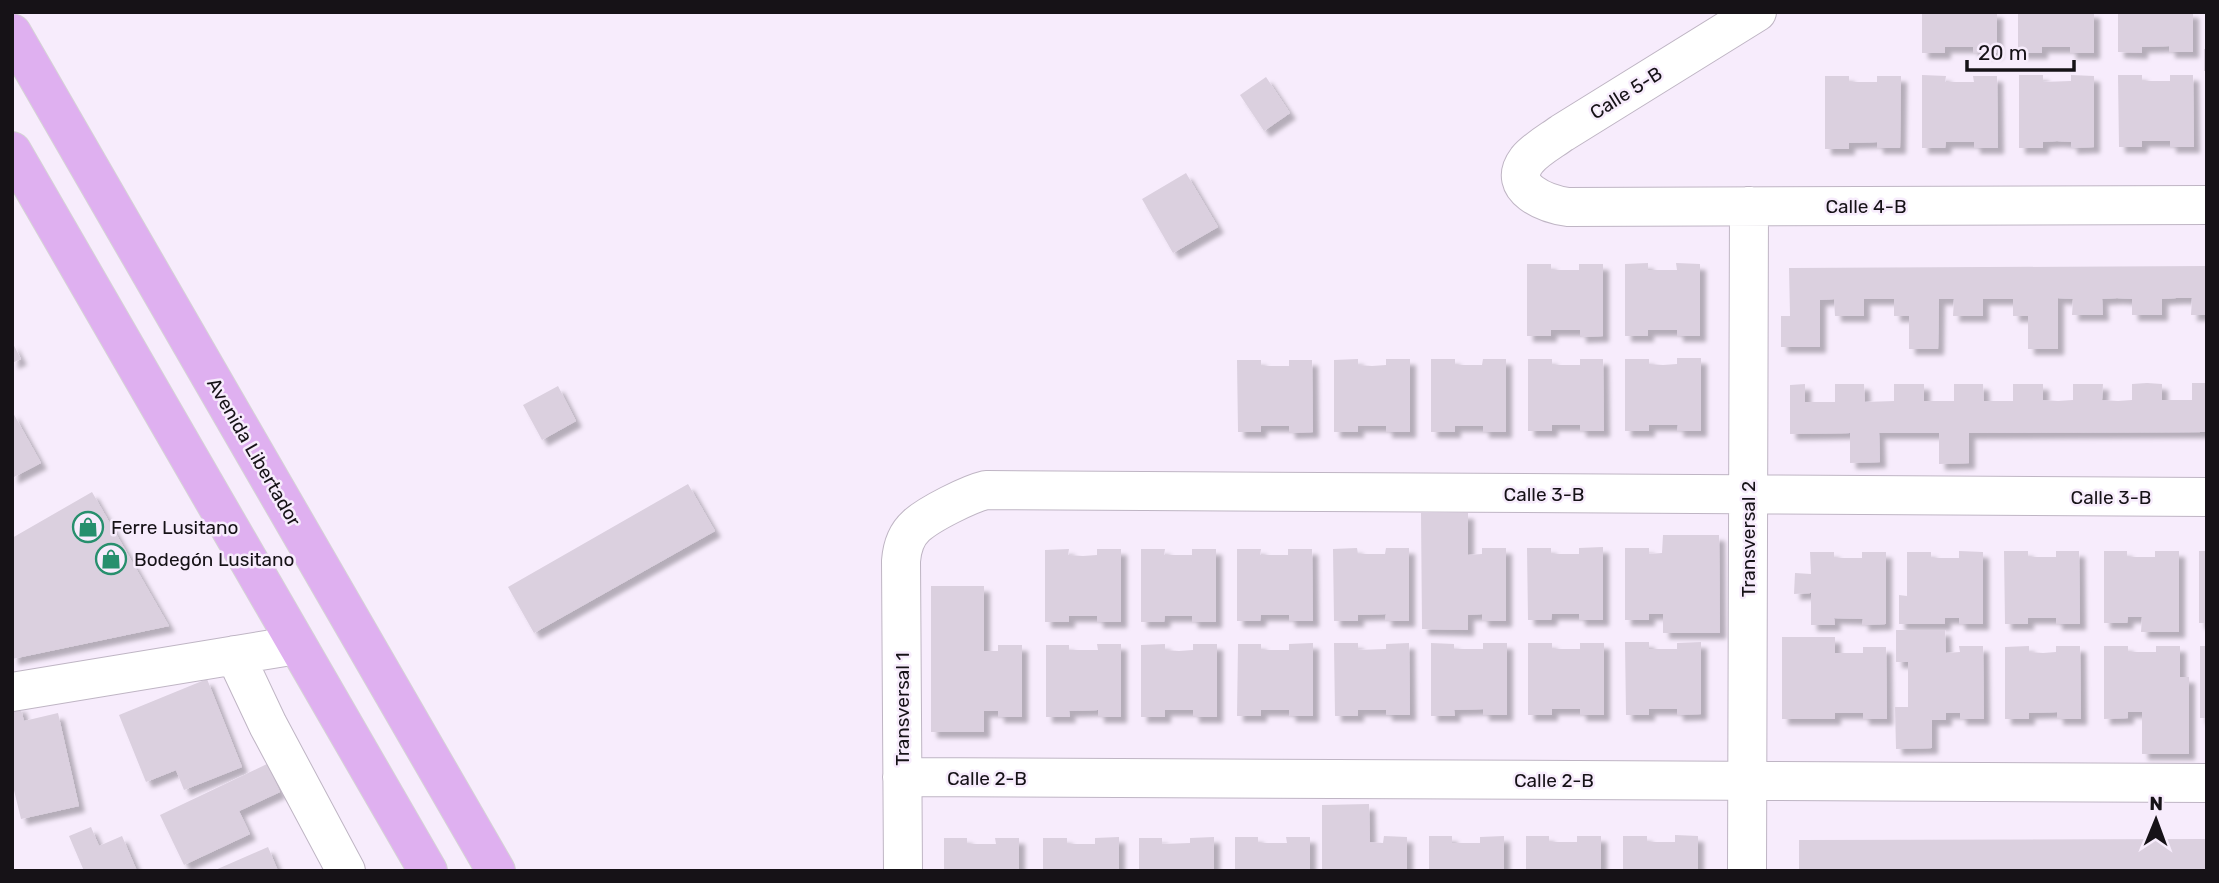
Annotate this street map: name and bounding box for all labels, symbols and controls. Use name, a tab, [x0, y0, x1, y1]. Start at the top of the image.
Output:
scale bar	[1967, 28, 2074, 72]
text: 20 m	[1978, 40, 2027, 65]
street label: Calle 5-B	[1586, 62, 1666, 124]
street label: Calle 4-B	[1825, 195, 1907, 218]
street label: Avenida Libertador	[202, 374, 306, 531]
street label: Transversal 2	[1737, 481, 1760, 597]
street label: Calle 3-B	[1504, 483, 1584, 506]
street label: Calle 3-B	[2071, 486, 2151, 509]
shop icon: Ferre Lusitano	[71, 510, 105, 544]
place label: Ferre Lusitano	[111, 516, 239, 539]
shop icon: Bodegón Lusitano	[94, 542, 128, 576]
place label: Bodegón Lusitano	[134, 548, 294, 571]
street label: Transversal 1	[891, 652, 914, 766]
street label: Calle 2-B	[947, 767, 1027, 790]
street label: Calle 2-B	[1514, 769, 1594, 792]
north arrow	[2121, 785, 2191, 855]
text: N	[2149, 792, 2163, 815]

